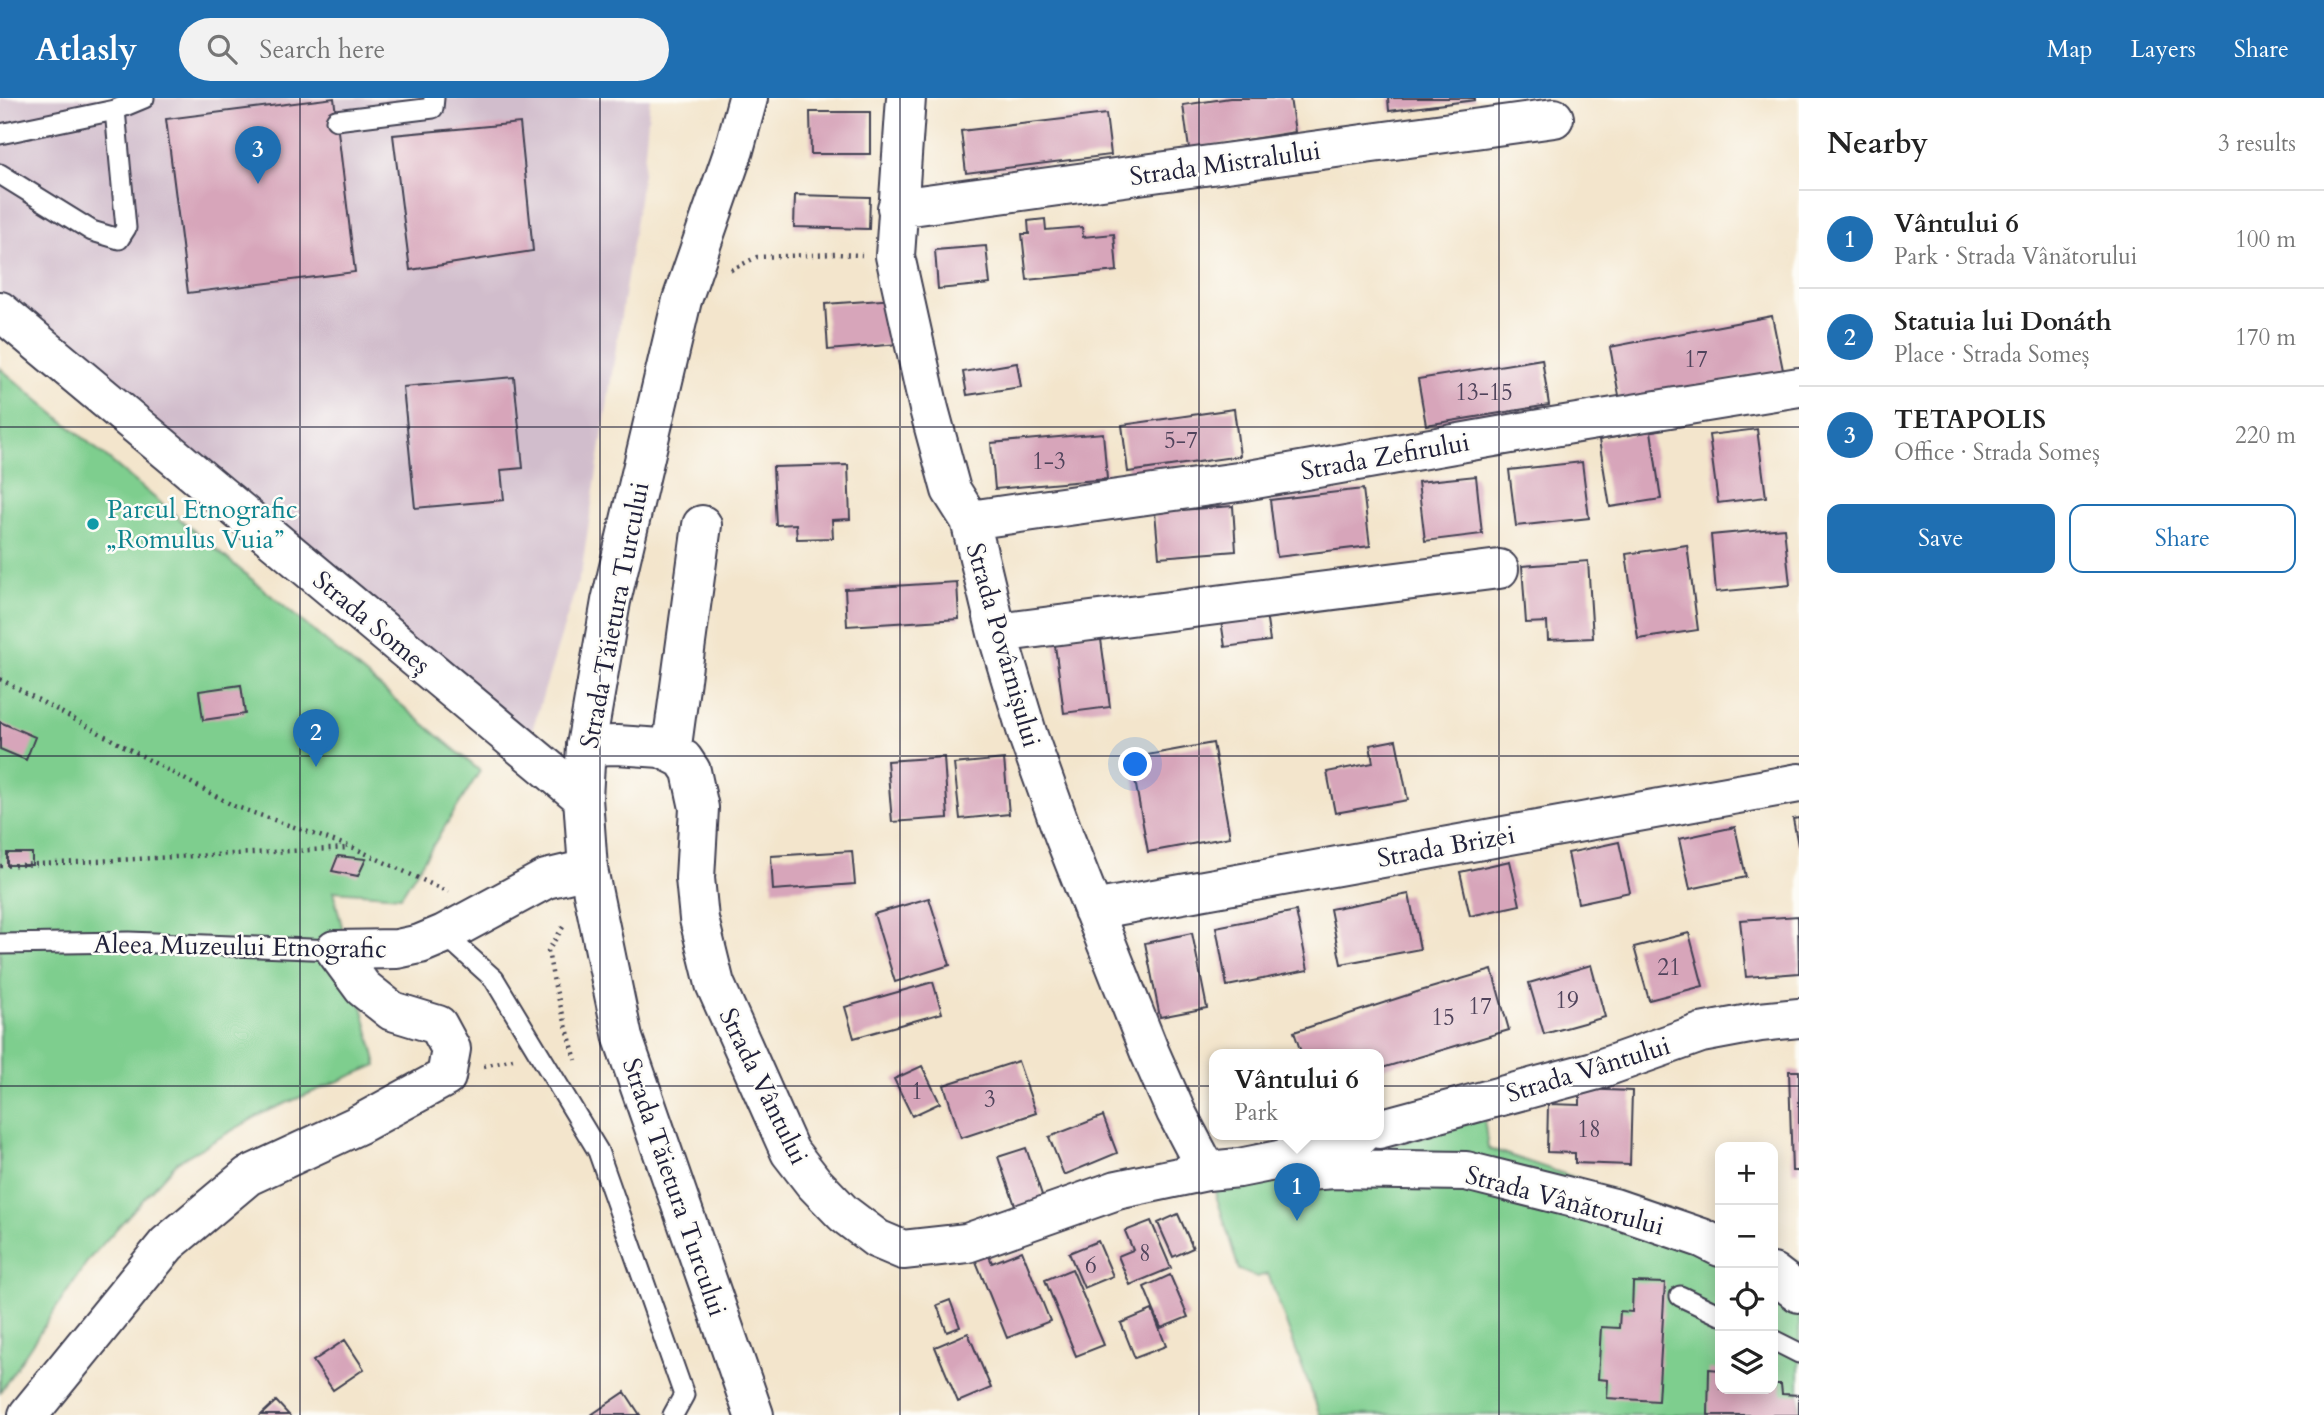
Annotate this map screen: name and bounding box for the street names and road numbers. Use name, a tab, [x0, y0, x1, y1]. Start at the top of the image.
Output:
street label: Strada Mistralului	[1127, 133, 1323, 194]
street label: Strada Zefirului	[1298, 424, 1472, 489]
street label: Strada Tăietura Turcului	[571, 479, 657, 751]
street label: Strada Povârnișului	[958, 539, 1049, 751]
street label: Strada Someș	[305, 563, 438, 682]
street label: Strada Brizei	[1374, 817, 1518, 876]
street label: Aleea Muzeului Etnografic	[93, 926, 387, 967]
street label: Strada Vântului	[711, 1002, 816, 1170]
street label: Strada Vântului	[1502, 1028, 1674, 1111]
street label: Strada Tăietura Turcului	[614, 1054, 735, 1321]
street label: Strada Vânătorului	[1462, 1157, 1668, 1244]

